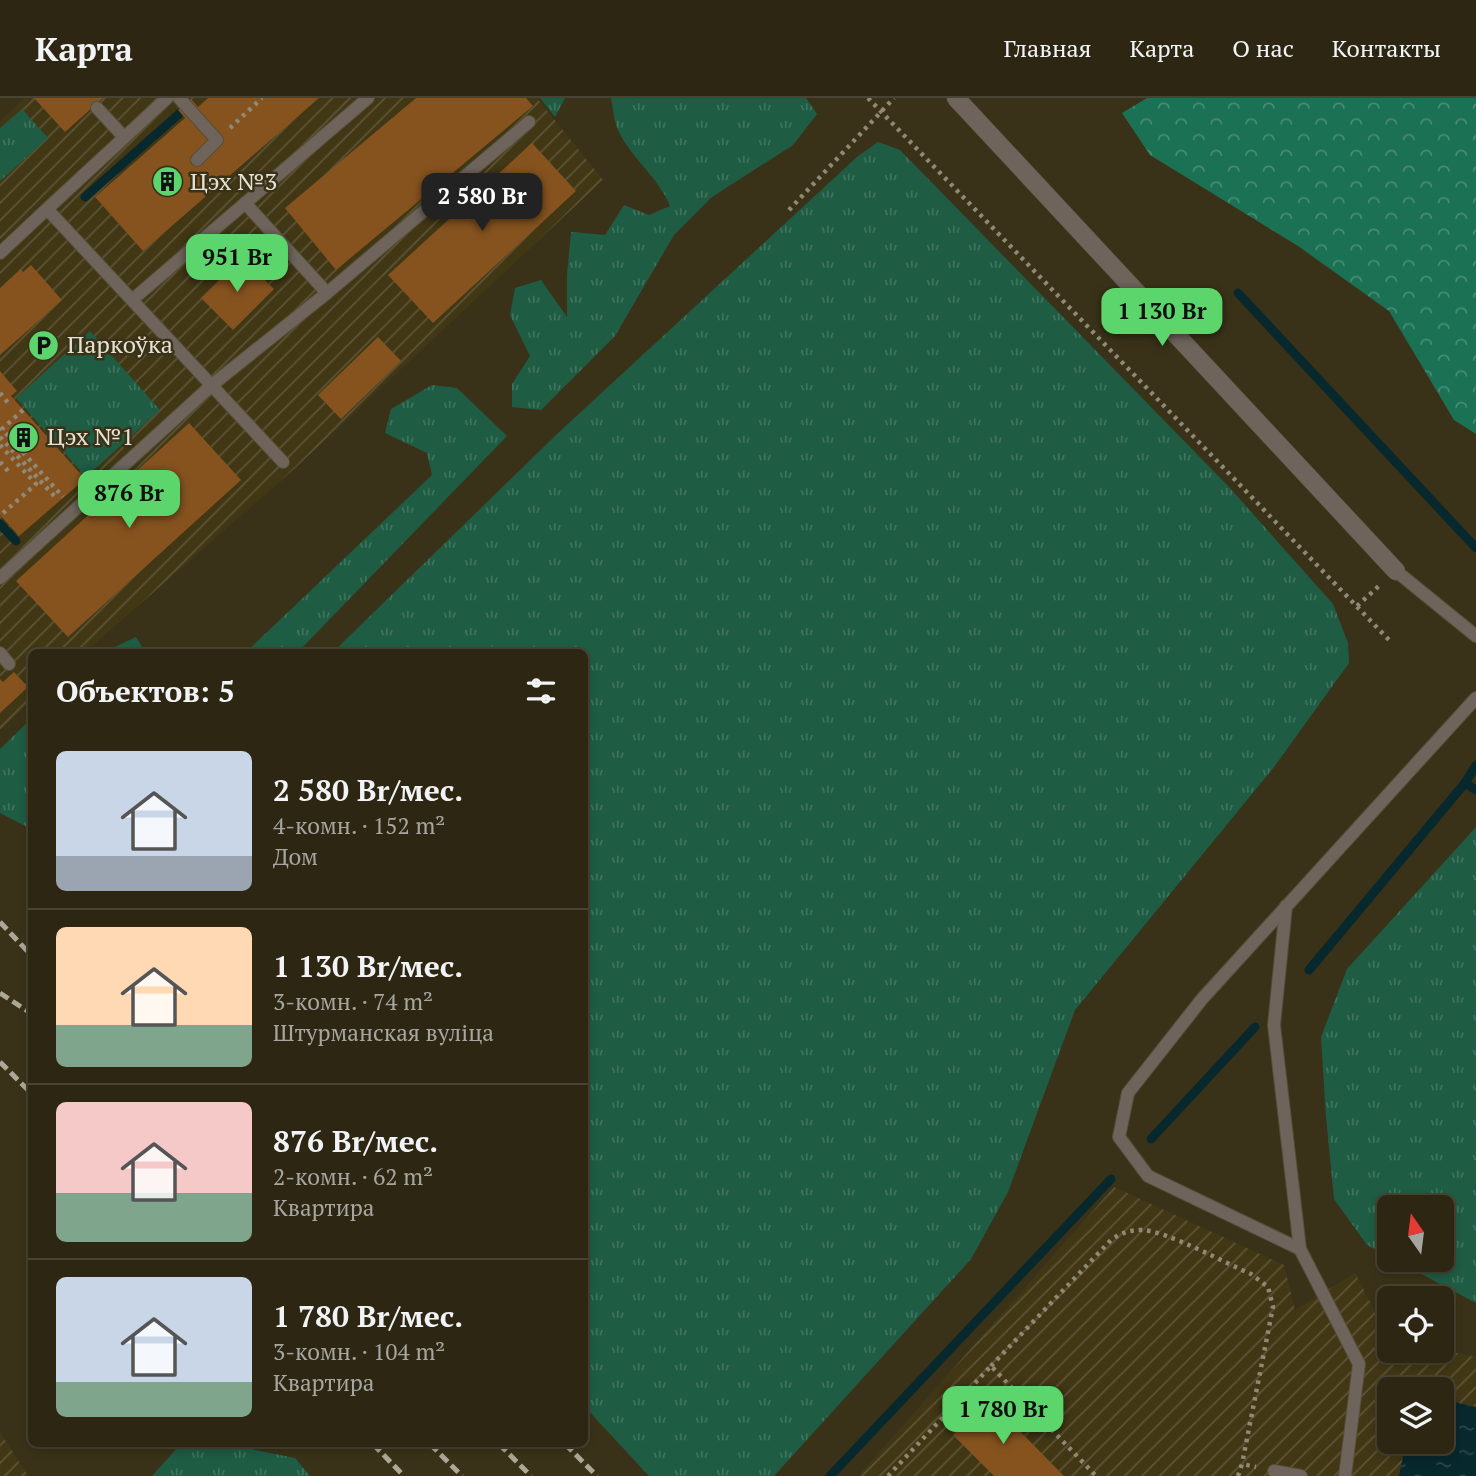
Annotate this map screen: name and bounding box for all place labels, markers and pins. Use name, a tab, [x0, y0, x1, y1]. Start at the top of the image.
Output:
building icon: Цэх №3	[150, 165, 184, 199]
place label: Цэх №3	[190, 165, 277, 197]
pin: 2 580 Br	[410, 174, 554, 233]
pin: 951 Br	[180, 234, 294, 294]
pin: 1 130 Br	[1090, 288, 1234, 348]
parking icon: Паркоўка	[27, 328, 61, 362]
place label: Паркоўка	[67, 328, 173, 360]
building icon: Цэх №1	[7, 420, 41, 454]
place label: Цэх №1	[47, 420, 134, 452]
pin: 876 Br	[72, 470, 186, 530]
pin: 1 780 Br	[931, 1386, 1075, 1446]

